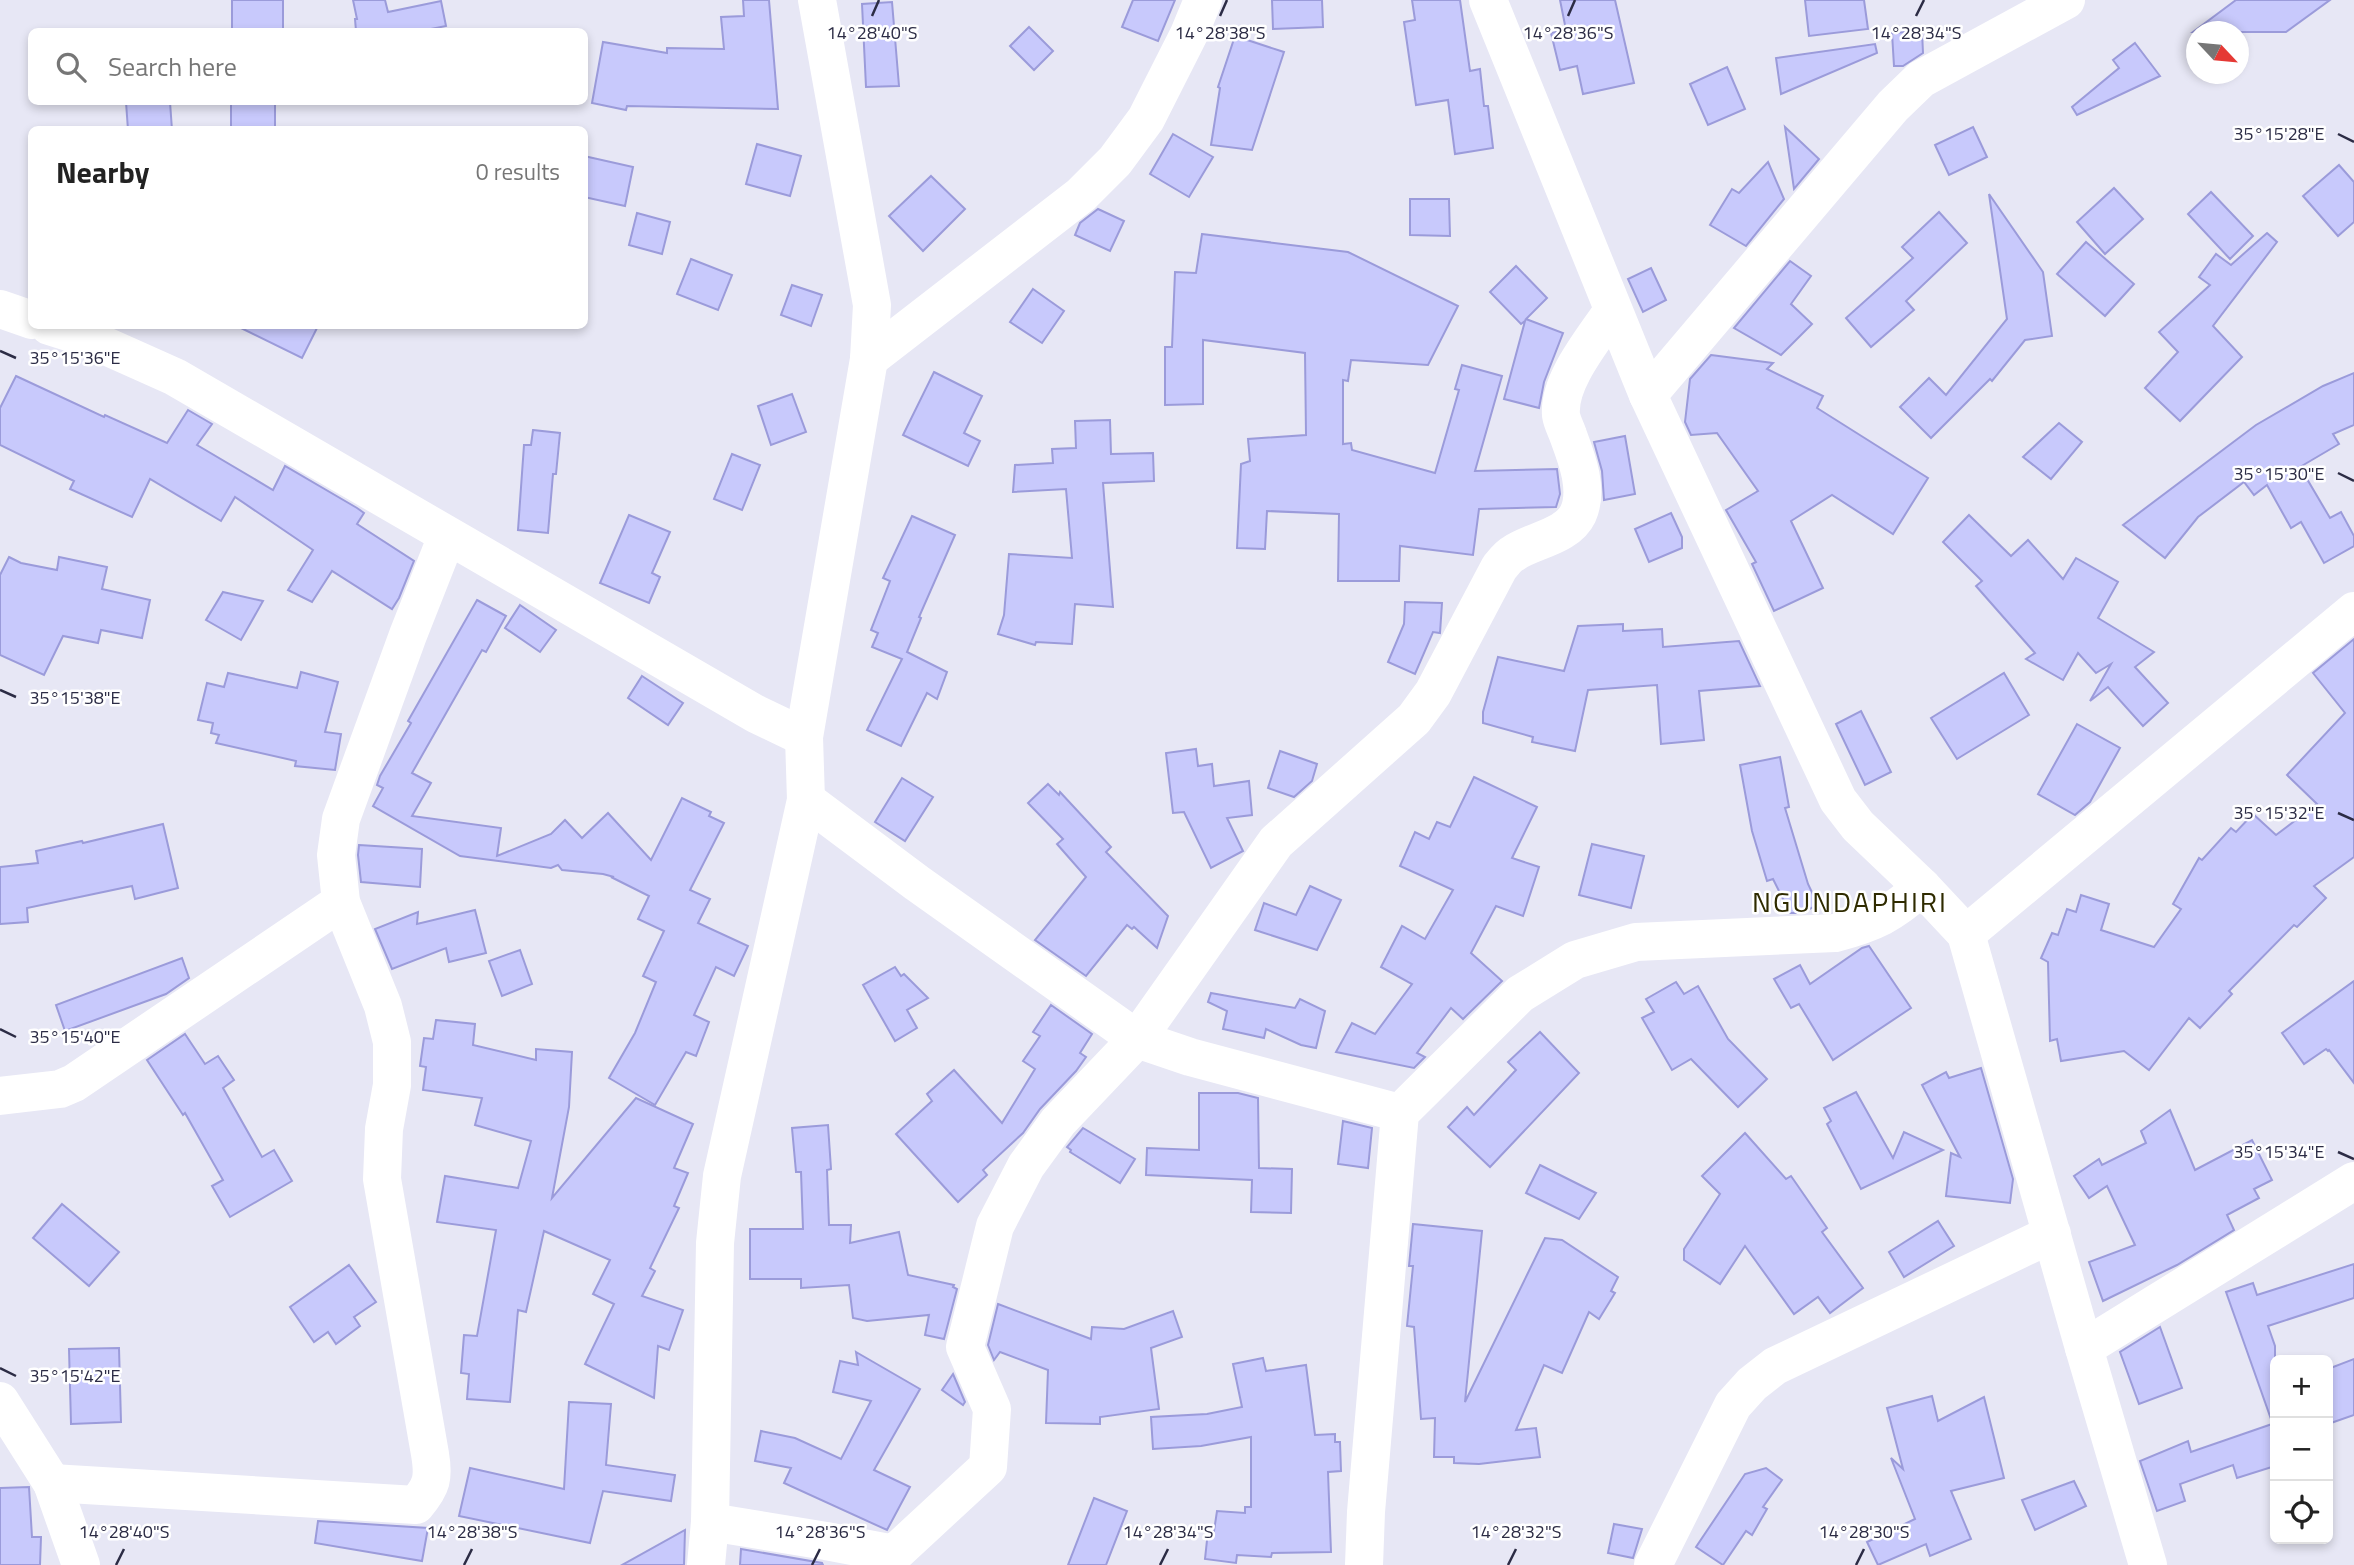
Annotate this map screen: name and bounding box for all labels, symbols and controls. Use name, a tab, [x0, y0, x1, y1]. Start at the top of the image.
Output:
text: 14°28'40"S	[827, 19, 917, 46]
text: 14°28'38"S	[1175, 19, 1265, 46]
text: 14°28'36"S	[1523, 19, 1613, 46]
text: 14°28'34"S	[1871, 19, 1961, 46]
north arrow	[2186, 21, 2249, 84]
search box	[28, 28, 588, 105]
text: Search here	[108, 47, 237, 86]
icon: search	[52, 48, 90, 86]
text: 35°15'28"E	[2234, 120, 2325, 147]
text: Nearby	[56, 149, 149, 195]
text: 0 results	[476, 154, 560, 189]
text: 35°15'36"E	[30, 344, 121, 371]
text: 35°15'30"E	[2234, 460, 2325, 487]
text: 35°15'38"E	[30, 684, 121, 711]
text: 35°15'32"E	[2234, 799, 2325, 826]
district label: NGUNDAPHIRI	[1752, 880, 1948, 923]
text: 35°15'40"E	[30, 1023, 121, 1050]
text: 35°15'34"E	[2234, 1138, 2325, 1165]
map controls	[2270, 1355, 2333, 1544]
button: +	[2270, 1355, 2333, 1418]
text: 35°15'42"E	[30, 1362, 121, 1389]
button: −	[2270, 1418, 2333, 1481]
button: locate	[2270, 1481, 2333, 1544]
text: 14°28'40"S	[79, 1518, 169, 1545]
text: 14°28'38"S	[427, 1518, 517, 1545]
text: 14°28'36"S	[775, 1518, 865, 1545]
text: 14°28'34"S	[1123, 1518, 1213, 1545]
text: 14°28'32"S	[1471, 1518, 1561, 1545]
text: 14°28'30"S	[1819, 1518, 1909, 1545]

